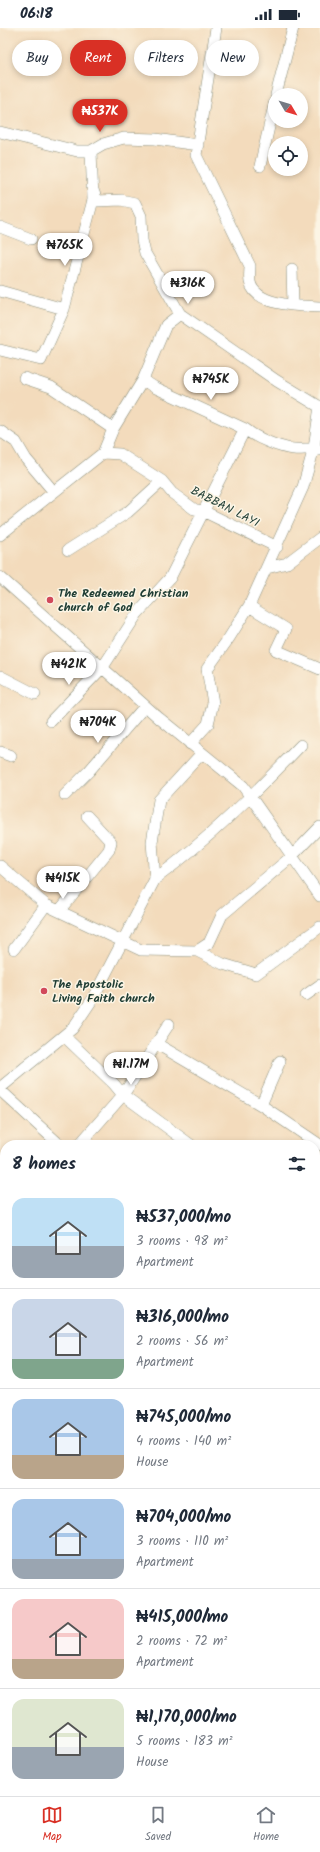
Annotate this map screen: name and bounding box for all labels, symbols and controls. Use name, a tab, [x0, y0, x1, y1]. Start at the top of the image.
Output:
text: 06:18	[20, 2, 53, 26]
chip: Buy	[12, 40, 62, 76]
chip: Rent	[70, 40, 126, 76]
chip: Filters	[134, 40, 198, 76]
chip: New	[206, 40, 259, 76]
north arrow	[268, 88, 308, 128]
map controls	[268, 88, 308, 176]
pin: ₦537K	[72, 99, 128, 133]
text: ₦537K	[81, 101, 119, 122]
button: locate	[268, 136, 308, 176]
pin: ₦765K	[37, 233, 93, 267]
text: ₦765K	[47, 235, 83, 256]
pin: ₦316K	[160, 271, 216, 305]
text: ₦316K	[170, 273, 206, 294]
pin: ₦745K	[183, 367, 239, 401]
text: ₦745K	[192, 369, 230, 390]
street label: BABBAN LAYI	[187, 482, 263, 533]
place label: The Redeemed Christian church of God	[58, 584, 189, 617]
marker: The Redeemed Christian church of God	[45, 595, 55, 605]
pin: ₦421K	[41, 652, 97, 686]
text: ₦421K	[51, 654, 87, 675]
pin: ₦704K	[70, 710, 126, 744]
text: ₦704K	[79, 712, 117, 733]
pin: ₦415K	[35, 866, 91, 900]
text: ₦415K	[46, 868, 80, 889]
place label: The Apostolic Living Faith church	[52, 975, 155, 1008]
marker: The Apostolic Living Faith church	[39, 986, 49, 996]
pin: ₦1.17M	[98, 1052, 164, 1086]
text: ₦1.17M	[113, 1054, 149, 1075]
text: 8 homes	[12, 1151, 76, 1178]
icon: filters	[286, 1153, 308, 1175]
text: ₦537,000/mo	[136, 1204, 231, 1231]
icon: home	[44, 1214, 92, 1262]
text: 3 rooms · 98 m²	[136, 1231, 228, 1252]
text: Apartment	[136, 1252, 194, 1273]
text: ₦316,000/mo	[136, 1304, 229, 1331]
icon: home	[44, 1315, 92, 1363]
text: 2 rooms · 56 m²	[136, 1331, 228, 1352]
text: Apartment	[136, 1352, 194, 1373]
text: ₦745,000/mo	[136, 1404, 231, 1431]
icon: home	[44, 1415, 92, 1463]
text: 4 rooms · 140 m²	[136, 1431, 231, 1452]
text: House	[136, 1452, 168, 1473]
text: ₦704,000/mo	[136, 1504, 231, 1531]
icon: home	[44, 1515, 92, 1563]
text: 3 rooms · 110 m²	[136, 1531, 228, 1552]
text: Apartment	[136, 1552, 194, 1573]
text: ₦415,000/mo	[136, 1604, 228, 1631]
icon: home	[44, 1615, 92, 1663]
text: 2 rooms · 72 m²	[136, 1631, 227, 1652]
text: Apartment	[136, 1652, 194, 1673]
text: ₦1,170,000/mo	[136, 1704, 237, 1731]
icon: home	[44, 1715, 92, 1763]
text: 5 rooms · 183 m²	[136, 1731, 233, 1752]
text: House	[136, 1752, 168, 1773]
tab: Map	[41, 1804, 63, 1846]
tab: Saved	[145, 1804, 171, 1846]
tab: Home	[253, 1804, 279, 1846]

